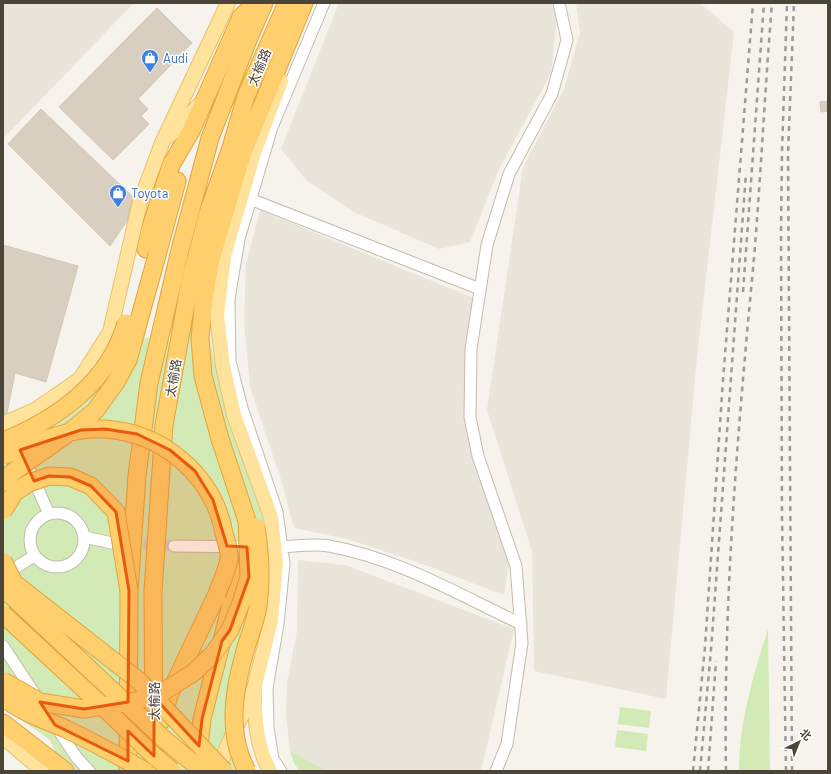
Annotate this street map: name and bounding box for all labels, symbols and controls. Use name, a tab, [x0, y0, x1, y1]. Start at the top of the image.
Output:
street label: 太榆路	[244, 46, 274, 88]
shop icon: Audi	[140, 48, 160, 73]
place label: Audi	[163, 50, 188, 66]
shop icon: Toyota	[108, 183, 128, 208]
place label: Toyota	[131, 185, 168, 201]
street label: 太榆路	[162, 357, 184, 399]
street label: 太榆路	[146, 681, 162, 721]
north arrow	[779, 722, 819, 762]
text: 北	[798, 726, 815, 743]

